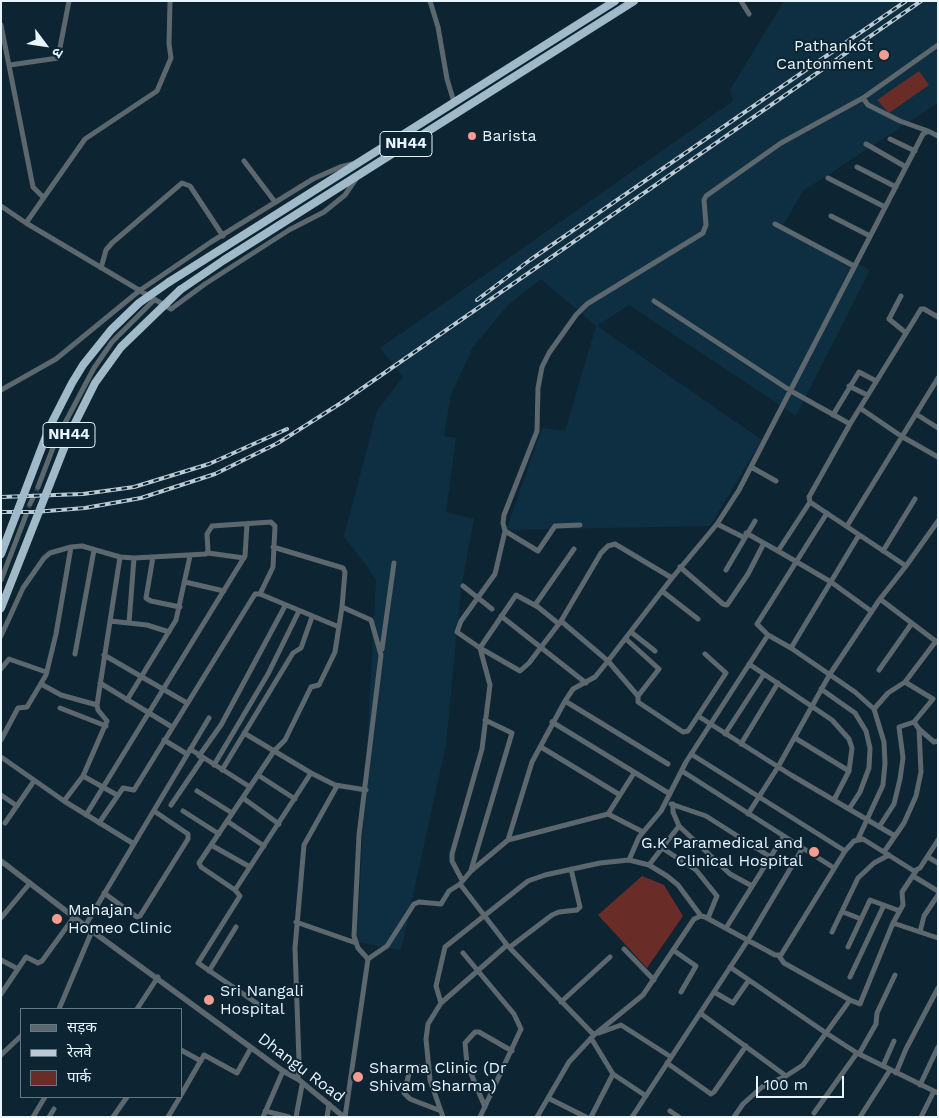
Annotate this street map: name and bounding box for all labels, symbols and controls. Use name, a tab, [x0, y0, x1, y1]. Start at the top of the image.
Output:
north arrow	[20, 20, 70, 70]
place label: Pathankot Cantonment	[776, 36, 873, 74]
text: उ	[49, 45, 67, 60]
marker: Pathankot Cantonment	[877, 48, 891, 62]
place label: Barista	[482, 126, 536, 146]
marker: Barista	[466, 130, 478, 142]
road number: NH44	[380, 132, 432, 156]
road number: NH44	[43, 422, 95, 448]
place label: G.K Paramedical and Clinical Hospital	[641, 833, 803, 871]
marker: G.K Paramedical and Clinical Hospital	[807, 845, 821, 859]
place label: Mahajan Homeo Clinic	[68, 900, 172, 938]
marker: Mahajan Homeo Clinic	[50, 912, 64, 926]
place label: Sri Nangali Hospital	[220, 981, 304, 1019]
marker: Sri Nangali Hospital	[202, 993, 216, 1007]
legend	[20, 1008, 182, 1098]
text: सड़क	[67, 1018, 97, 1036]
street label: Dhangu Road	[254, 1029, 348, 1107]
text: रेलवे	[67, 1043, 92, 1061]
place label: Sharma Clinic (Dr Shivam Sharma)	[369, 1058, 507, 1096]
scale bar	[759, 1066, 846, 1098]
text: पार्क	[67, 1068, 91, 1086]
marker: Sharma Clinic (Dr Shivam Sharma)	[351, 1070, 365, 1084]
text: 100 m	[764, 1076, 808, 1094]

